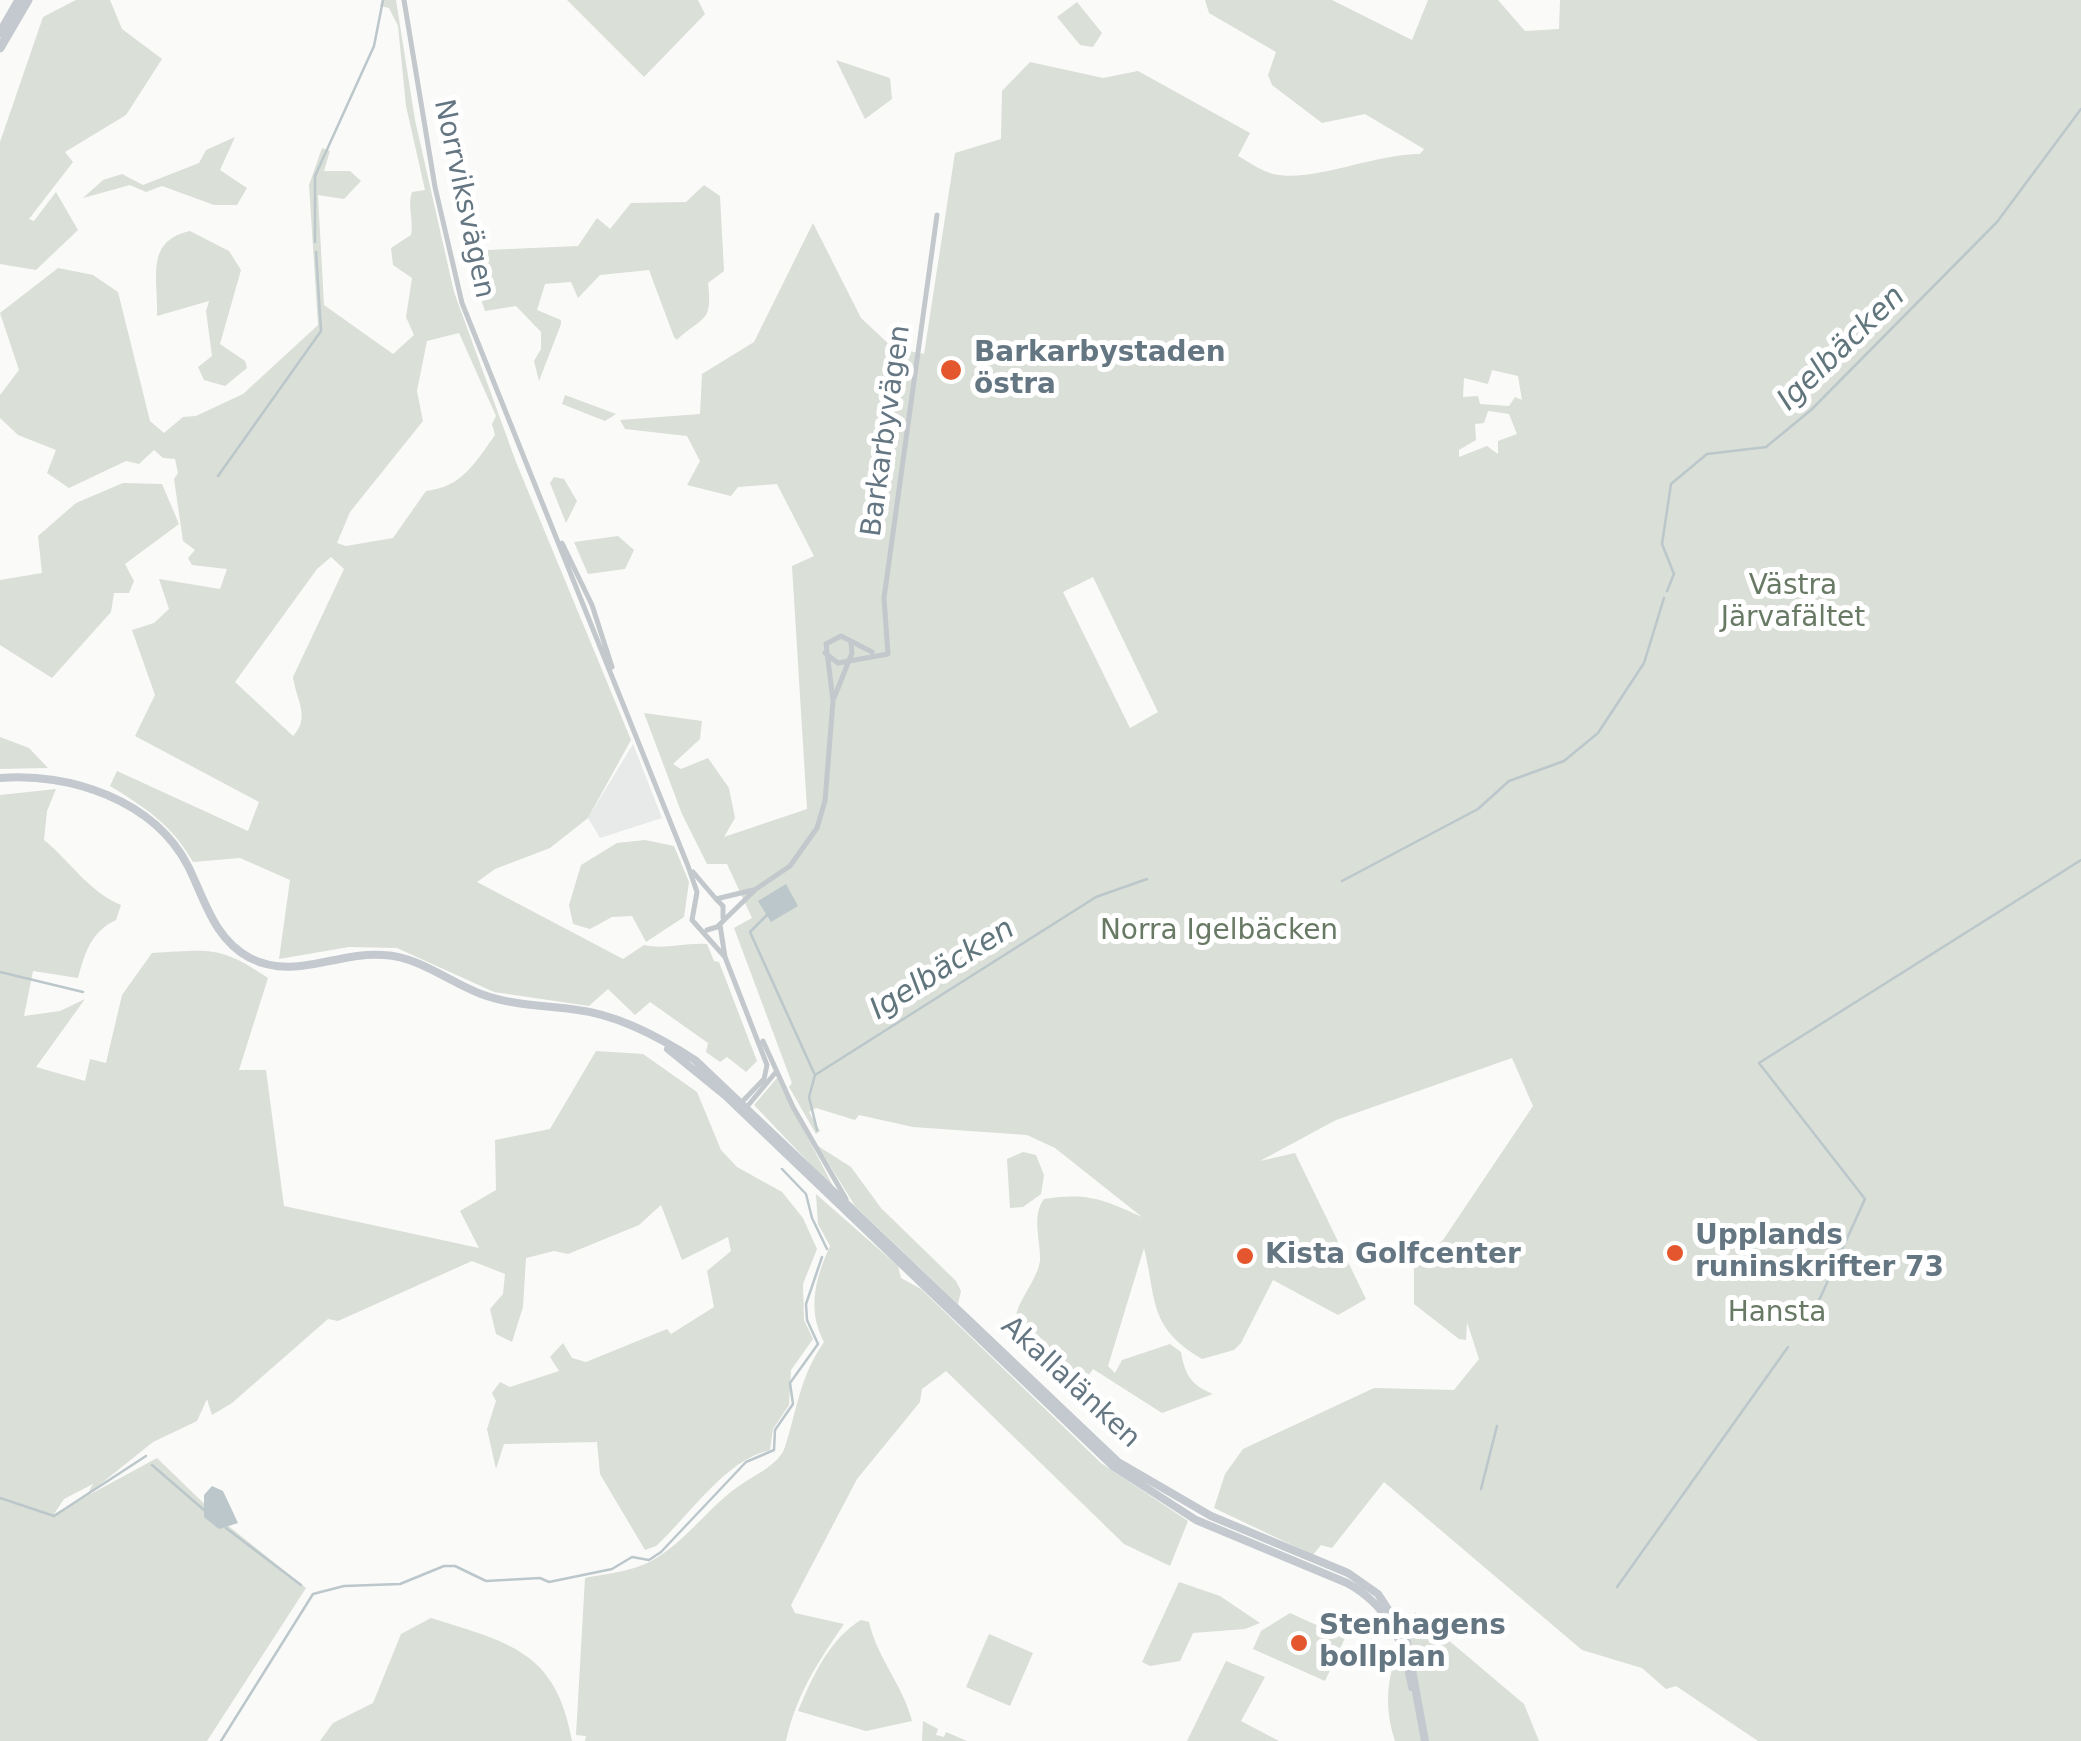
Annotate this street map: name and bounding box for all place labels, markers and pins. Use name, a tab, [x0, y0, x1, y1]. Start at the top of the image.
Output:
place label: Barkarbystaden östra	[974, 337, 1226, 403]
marker: Barkarbystaden östra	[938, 357, 964, 383]
place label: Upplands runinskrifter 73	[1695, 1220, 1944, 1286]
place label: Kista Golfcenter	[1265, 1239, 1521, 1273]
marker: Upplands runinskrifter 73	[1664, 1242, 1686, 1264]
marker: Kista Golfcenter	[1234, 1245, 1256, 1267]
place label: Stenhagens bollplan	[1319, 1610, 1506, 1676]
marker: Stenhagens bollplan	[1288, 1632, 1310, 1654]

